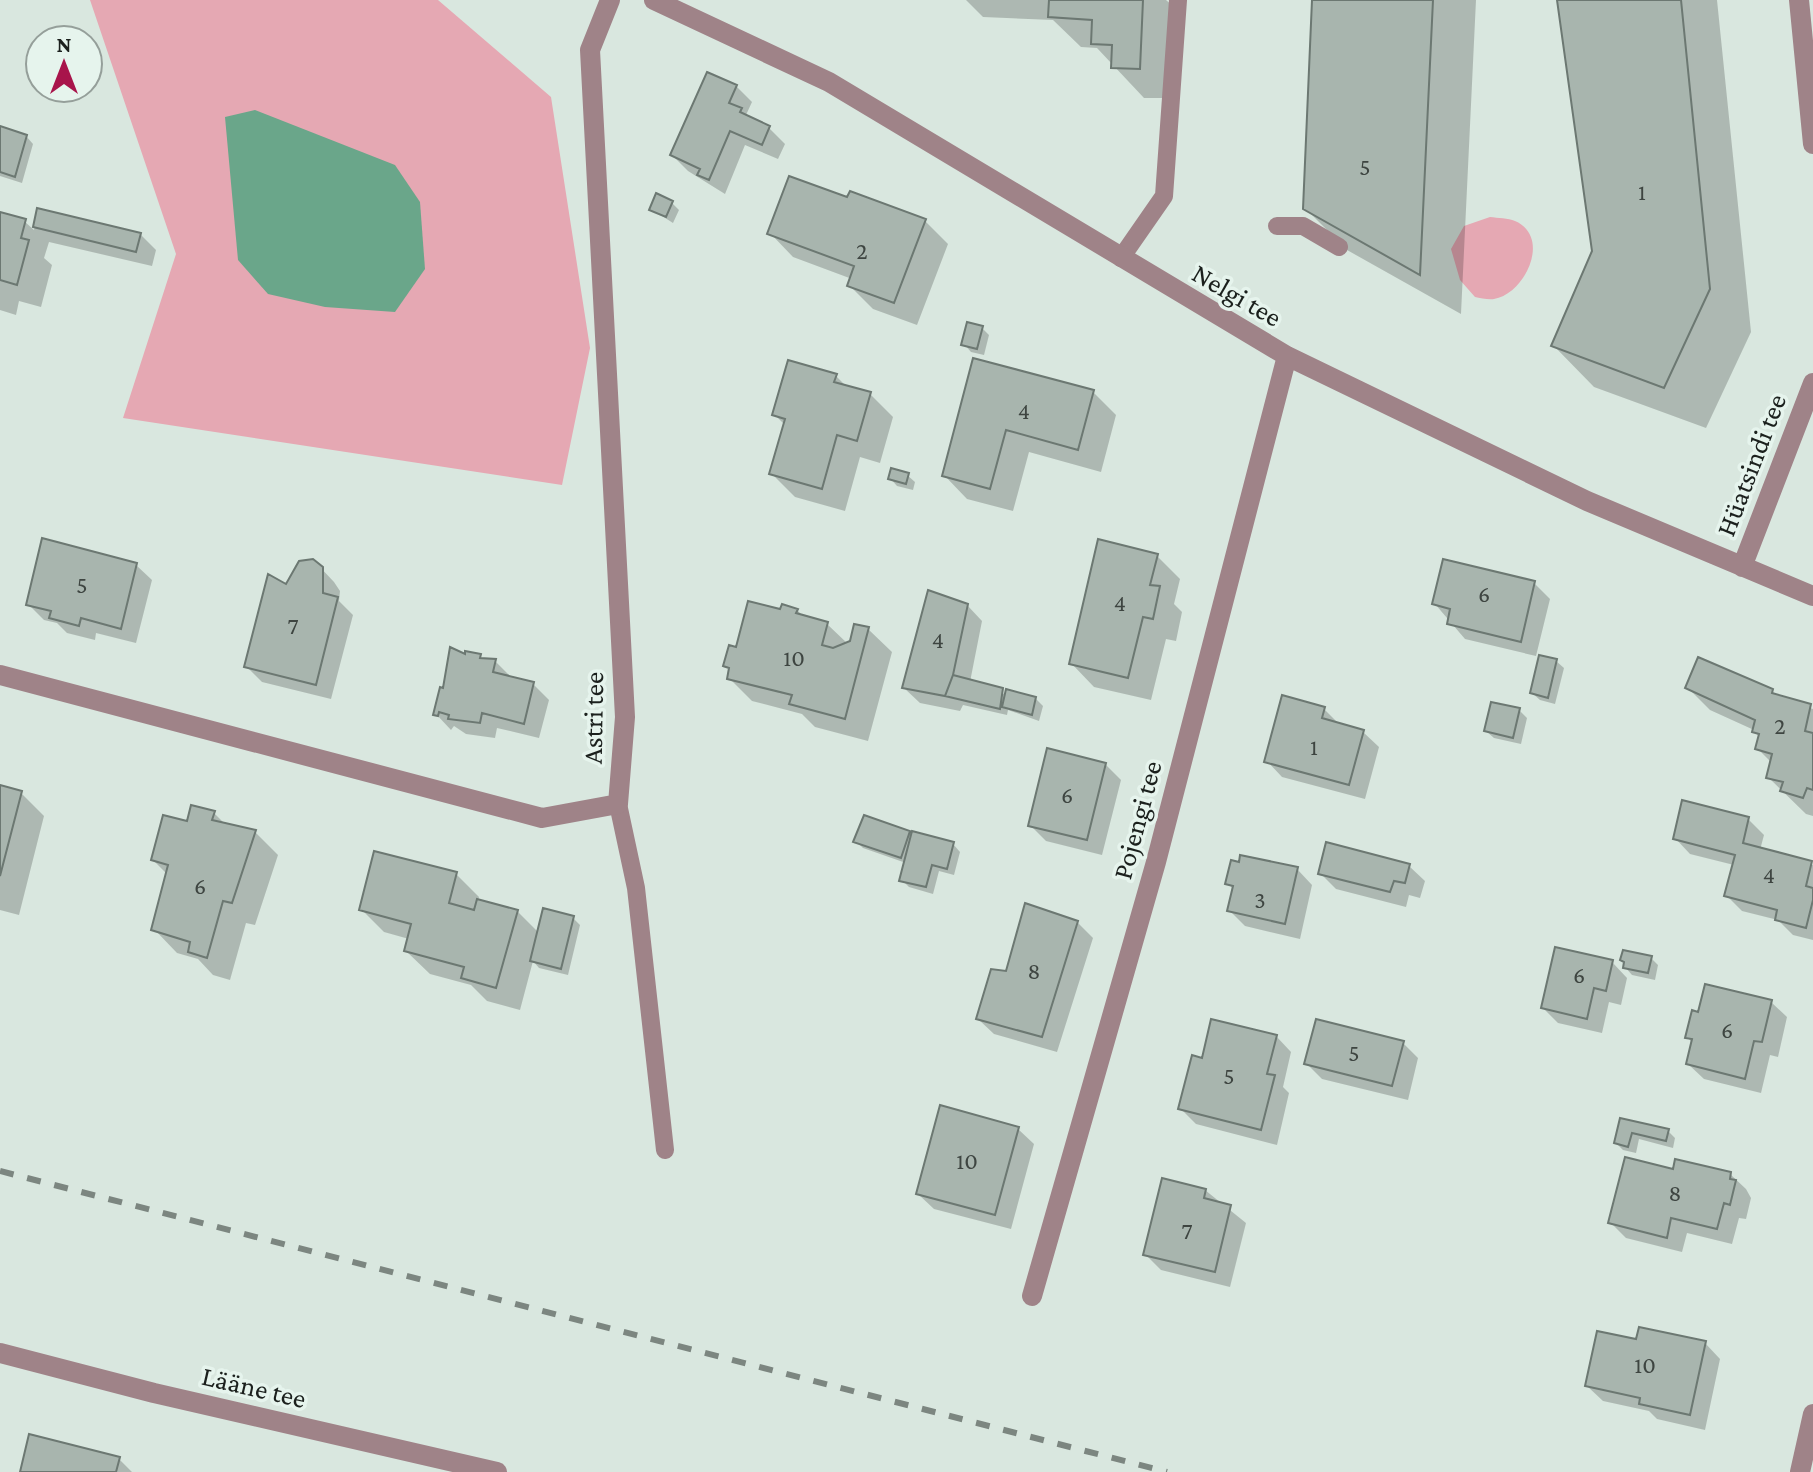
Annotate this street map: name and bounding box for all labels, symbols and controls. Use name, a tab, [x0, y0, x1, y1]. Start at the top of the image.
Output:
north arrow	[24, 24, 104, 104]
text: N	[57, 32, 72, 57]
house number: 5	[1359, 153, 1371, 180]
house number: 1	[1638, 178, 1646, 205]
house number: 2	[856, 237, 868, 264]
street label: Nelgi tee	[1187, 257, 1287, 333]
street label: Hüatsindi tee	[1710, 390, 1792, 540]
house number: 4	[1018, 397, 1030, 424]
house number: 5	[76, 571, 88, 598]
house number: 6	[1478, 580, 1490, 607]
house number: 4	[1114, 589, 1126, 616]
house number: 7	[287, 612, 299, 639]
house number: 4	[932, 626, 944, 653]
house number: 10	[783, 644, 805, 671]
street label: Astri tee	[577, 672, 609, 764]
house number: 2	[1774, 712, 1786, 739]
house number: 1	[1310, 733, 1318, 760]
street label: Pojengi tee	[1106, 757, 1168, 883]
house number: 6	[1061, 781, 1073, 808]
house number: 4	[1763, 861, 1775, 888]
house number: 6	[194, 872, 206, 899]
house number: 3	[1254, 886, 1266, 913]
house number: 8	[1028, 957, 1040, 984]
house number: 6	[1573, 961, 1585, 988]
house number: 6	[1721, 1016, 1733, 1043]
house number: 5	[1348, 1039, 1360, 1066]
house number: 5	[1223, 1062, 1235, 1089]
house number: 10	[956, 1147, 978, 1174]
house number: 8	[1669, 1179, 1681, 1206]
house number: 7	[1181, 1217, 1193, 1244]
house number: 10	[1634, 1351, 1656, 1378]
street label: Lääne tee	[199, 1360, 309, 1414]

